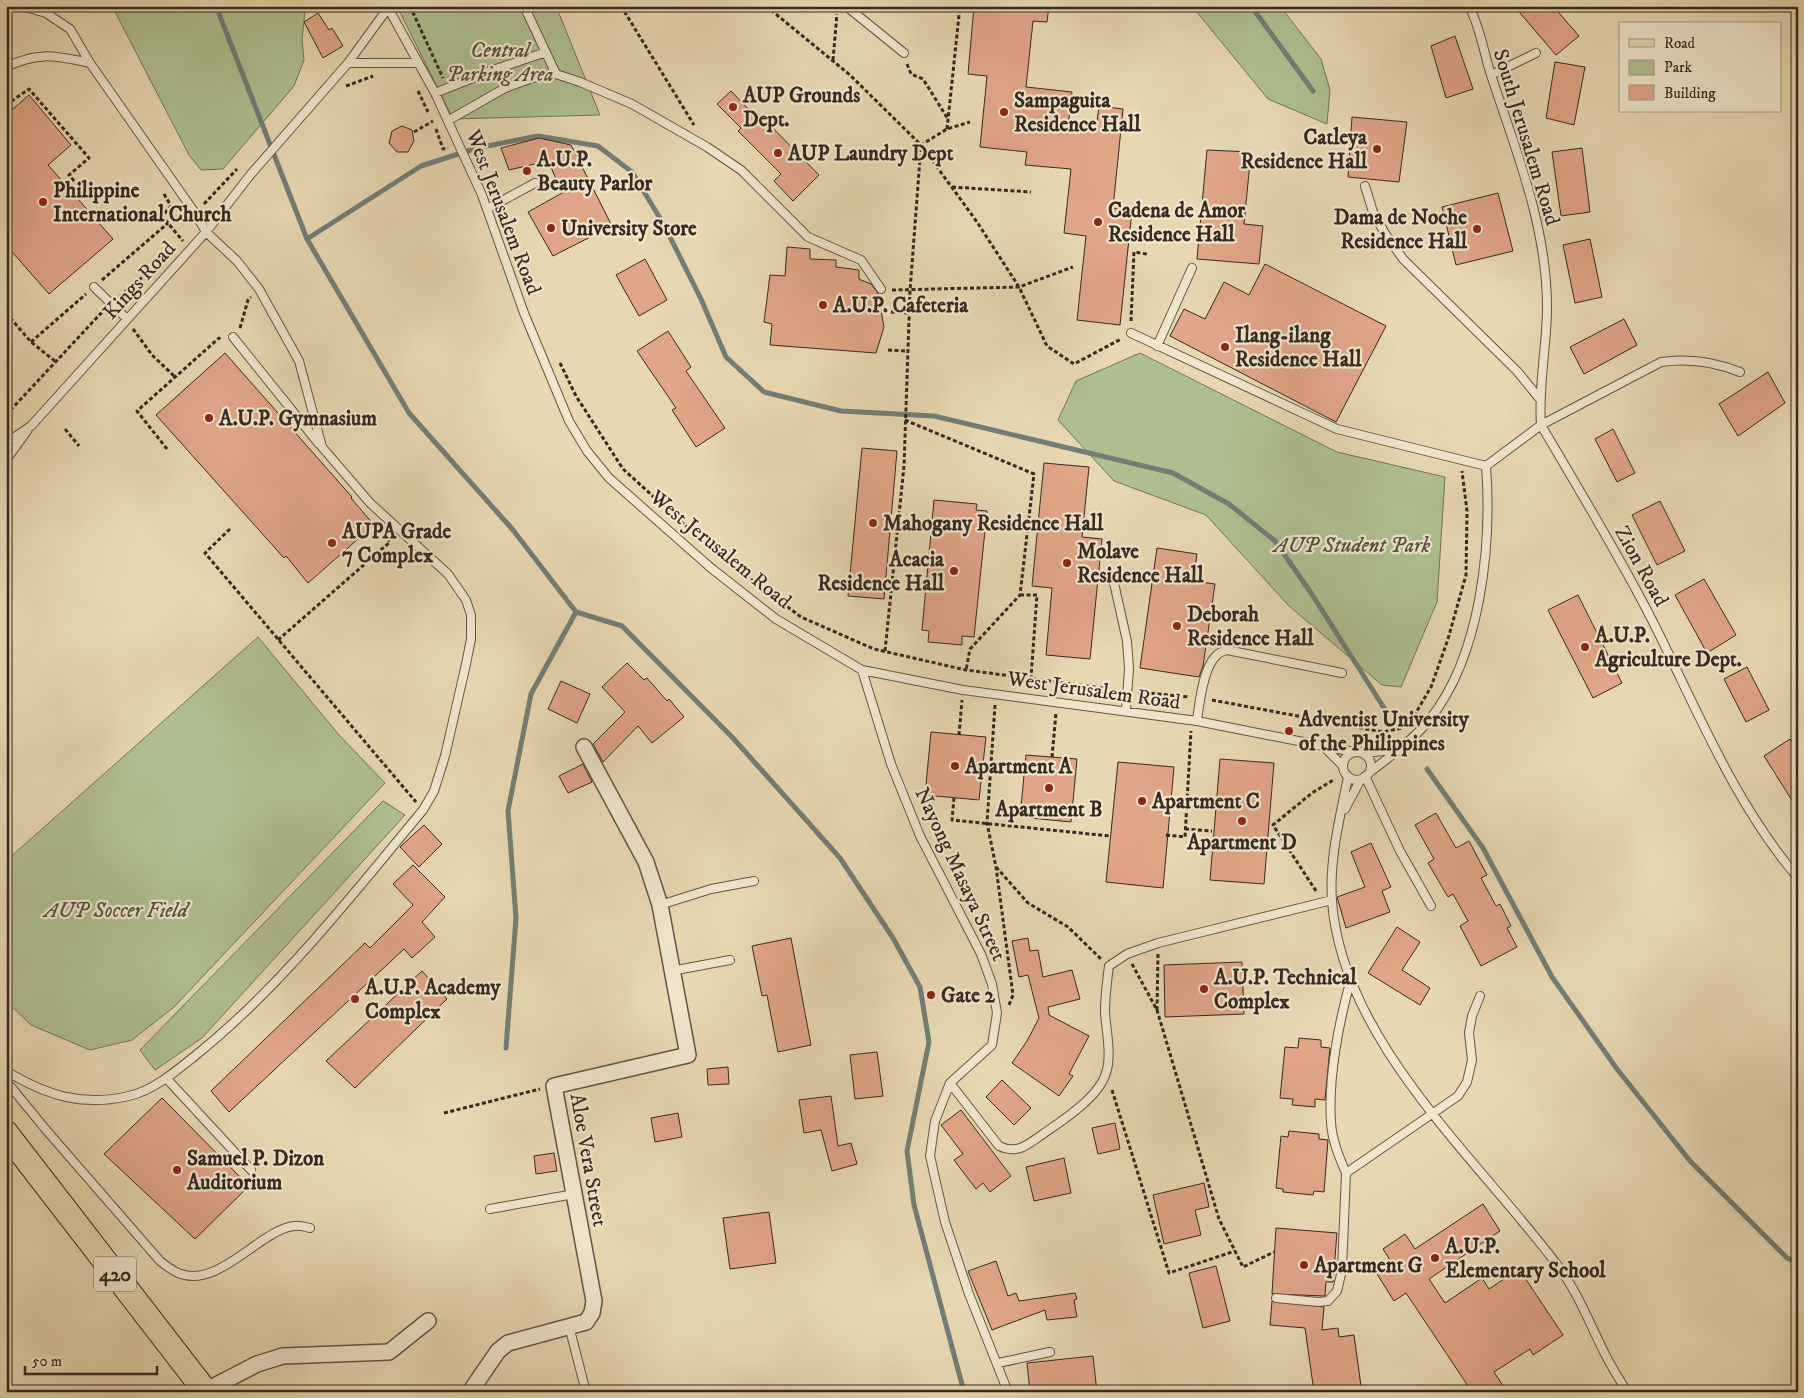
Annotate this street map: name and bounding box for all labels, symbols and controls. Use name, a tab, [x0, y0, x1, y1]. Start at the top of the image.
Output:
legend	[1619, 22, 1782, 112]
text: Road	[1664, 34, 1696, 53]
park label: Central Parking Area	[447, 38, 553, 88]
street label: South Jerusalem Road	[1487, 46, 1565, 229]
text: Park	[1664, 58, 1693, 77]
place label: AUP Grounds Dept.	[742, 83, 860, 133]
text: Building	[1664, 84, 1716, 103]
place label: Sampaguita Residence Hall	[1014, 88, 1141, 138]
marker: AUP Grounds Dept.	[727, 101, 739, 113]
marker: Sampaguita Residence Hall	[998, 106, 1010, 118]
street label: West Jerusalem Road	[459, 125, 547, 299]
place label: Catleya Residence Hall	[1241, 125, 1368, 175]
place label: AUP Laundry Dept	[787, 141, 954, 167]
marker: Catleya Residence Hall	[1371, 143, 1383, 155]
place label: A.U.P. Beauty Parlor	[536, 147, 653, 197]
marker: AUP Laundry Dept	[772, 147, 784, 159]
marker: A.U.P. Beauty Parlor	[521, 165, 533, 177]
place label: Philippine International Church	[53, 178, 232, 228]
marker: Philippine International Church	[37, 196, 49, 208]
place label: Cadena de Amor Residence Hall	[1108, 198, 1246, 248]
place label: Dama de Noche Residence Hall	[1334, 205, 1468, 255]
place label: University Store	[561, 216, 697, 242]
marker: Cadena de Amor Residence Hall	[1092, 216, 1104, 228]
marker: University Store	[545, 222, 557, 234]
marker: Dama de Noche Residence Hall	[1471, 223, 1483, 235]
street label: Kings Road	[98, 236, 182, 325]
place label: A.U.P. Cafeteria	[832, 293, 969, 319]
marker: A.U.P. Cafeteria	[817, 299, 829, 311]
place label: Ilang-ilang Residence Hall	[1235, 323, 1362, 373]
marker: Ilang-ilang Residence Hall	[1219, 341, 1231, 353]
place label: A.U.P. Gymnasium	[218, 406, 377, 432]
marker: A.U.P. Gymnasium	[203, 412, 215, 424]
street label: West Jerusalem Road	[644, 484, 797, 615]
place label: Mahogany Residence Hall	[883, 511, 1104, 537]
marker: Mahogany Residence Hall	[867, 517, 879, 529]
place label: AUPA Grade 7 Complex	[341, 519, 452, 569]
street label: Zion Road	[1608, 522, 1674, 612]
park label: AUP Student Park	[1272, 533, 1430, 559]
marker: AUPA Grade 7 Complex	[326, 537, 338, 549]
place label: Molave Residence Hall	[1077, 539, 1204, 589]
place label: Acacia Residence Hall	[818, 547, 945, 597]
marker: Molave Residence Hall	[1061, 557, 1073, 569]
marker: Acacia Residence Hall	[948, 565, 960, 577]
place label: Deborah Residence Hall	[1187, 602, 1314, 652]
marker: Deborah Residence Hall	[1171, 620, 1183, 632]
place label: A.U.P. Agriculture Dept.	[1594, 623, 1742, 673]
marker: A.U.P. Agriculture Dept.	[1579, 641, 1591, 653]
street label: West Jerusalem Road	[1005, 666, 1183, 716]
place label: Adventist University of the Philippines	[1298, 707, 1470, 757]
marker: Adventist University of the Philippines	[1283, 725, 1295, 737]
place label: Apartment A	[964, 754, 1073, 780]
marker: Apartment A	[949, 760, 961, 772]
marker: Apartment B	[1043, 782, 1055, 794]
street label: Nayong Masaya Street	[909, 784, 1012, 966]
place label: Apartment C	[1151, 789, 1260, 815]
marker: Apartment C	[1136, 795, 1148, 807]
place label: Apartment B	[994, 797, 1103, 823]
marker: Apartment D	[1236, 815, 1248, 827]
place label: Apartment D	[1186, 830, 1297, 856]
park label: AUP Soccer Field	[42, 898, 191, 924]
place label: A.U.P. Technical Complex	[1213, 965, 1357, 1015]
place label: A.U.P. Academy Complex	[364, 975, 502, 1025]
place label: Gate 2	[941, 983, 996, 1009]
marker: A.U.P. Technical Complex	[1198, 983, 1210, 995]
marker: Gate 2	[925, 989, 937, 1001]
marker: A.U.P. Academy Complex	[349, 993, 361, 1005]
street label: Aloe Vera Street	[564, 1092, 613, 1229]
place label: Samuel P. Dizon Auditorium	[186, 1146, 325, 1196]
marker: Samuel P. Dizon Auditorium	[171, 1164, 183, 1176]
place label: A.U.P. Elementary School	[1444, 1234, 1606, 1284]
marker: A.U.P. Elementary School	[1429, 1252, 1441, 1264]
place label: Apartment G	[1313, 1253, 1423, 1279]
road number: 420	[94, 1256, 136, 1292]
marker: Apartment G	[1298, 1259, 1310, 1271]
scale bar	[25, 1343, 158, 1375]
text: 50 m	[32, 1352, 62, 1371]

